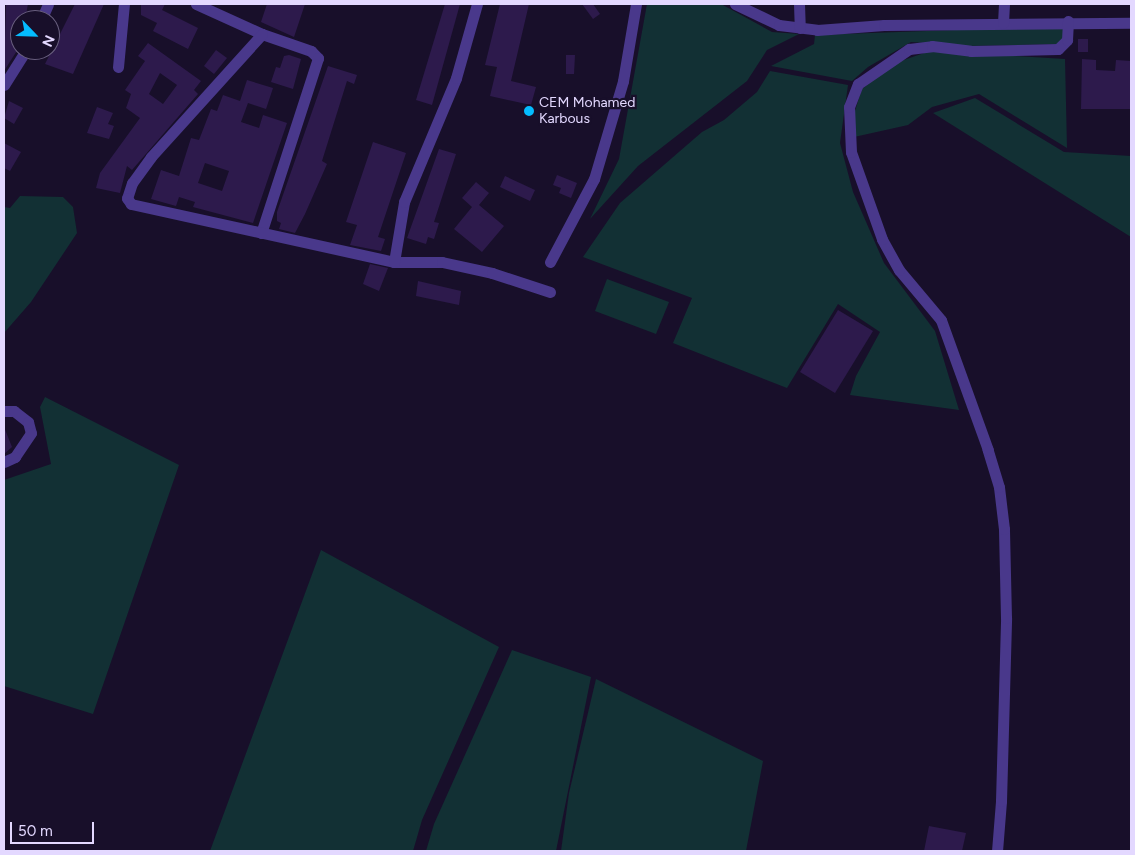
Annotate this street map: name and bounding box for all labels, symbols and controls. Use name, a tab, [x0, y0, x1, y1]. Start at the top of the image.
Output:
north arrow	[10, 10, 60, 60]
text: N	[38, 32, 58, 49]
place label: CEM Mohamed Karbous	[539, 95, 635, 128]
marker: CEM Mohamed Karbous	[523, 105, 535, 117]
scale bar	[12, 812, 96, 844]
text: 50 m	[18, 822, 53, 840]

